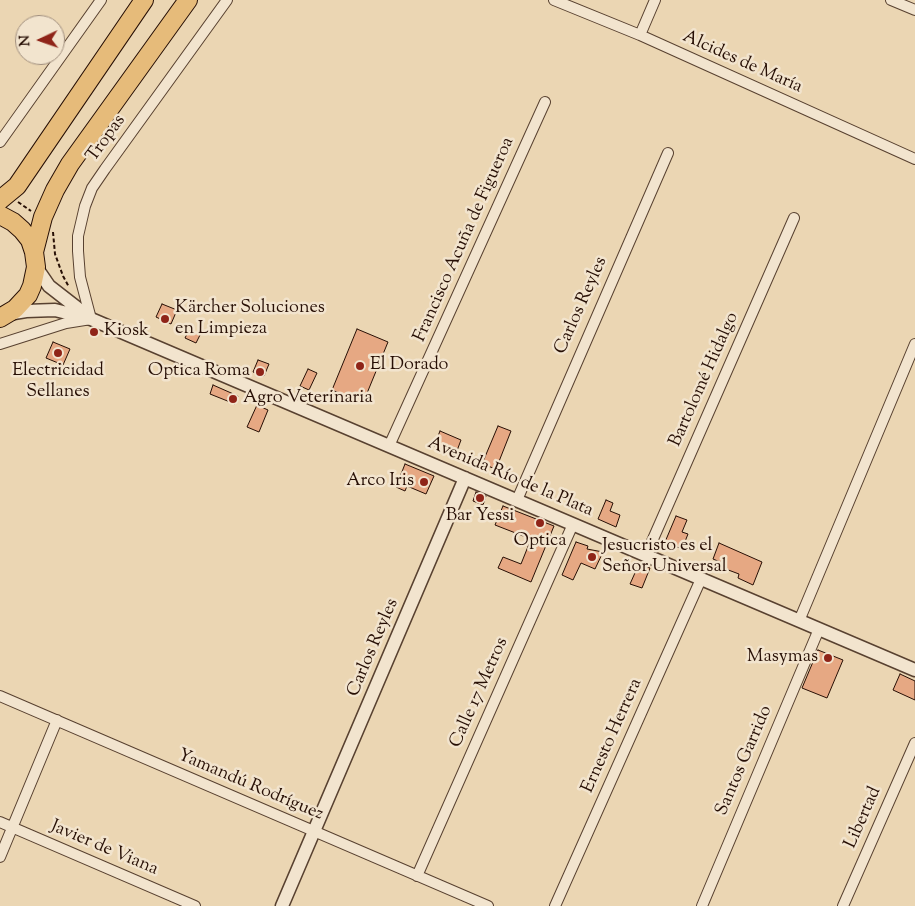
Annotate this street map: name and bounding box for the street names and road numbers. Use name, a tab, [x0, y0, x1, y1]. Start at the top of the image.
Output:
street label: Alcides de María	[679, 27, 805, 99]
street label: Tropas	[83, 111, 131, 167]
street label: Francisco Acuña de Figueroa	[410, 134, 520, 346]
street label: Carlos Reyles	[551, 254, 613, 358]
street label: Bartolomé Hidalgo	[666, 309, 744, 451]
street label: Avenida Río de la Plata	[424, 433, 596, 523]
street label: Carlos Reyles	[344, 596, 404, 700]
street label: Calle 17 Metros	[446, 635, 514, 751]
street label: Ernesto Herrera	[578, 675, 648, 797]
street label: Santos Garrido	[712, 703, 778, 819]
street label: Yamandú Rodríguez	[174, 746, 326, 826]
street label: Libertad	[841, 784, 887, 852]
street label: Javier de Viana	[47, 817, 161, 881]

